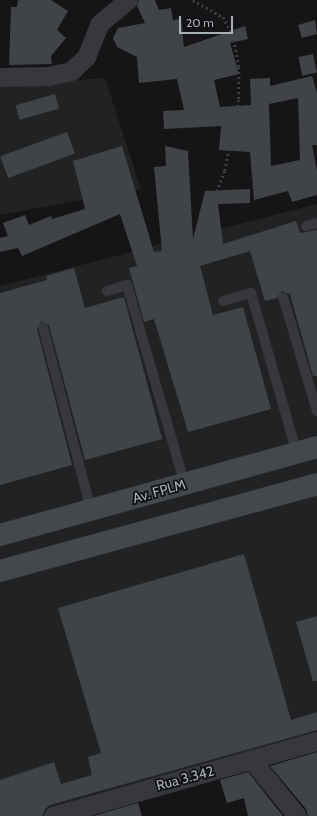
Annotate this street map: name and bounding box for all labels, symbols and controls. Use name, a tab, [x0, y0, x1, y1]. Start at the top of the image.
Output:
scale bar	[181, 8, 235, 34]
text: 20 m	[186, 15, 214, 30]
street label: Av. FPLM	[131, 475, 187, 507]
street label: Rua 3.342	[154, 762, 216, 794]

